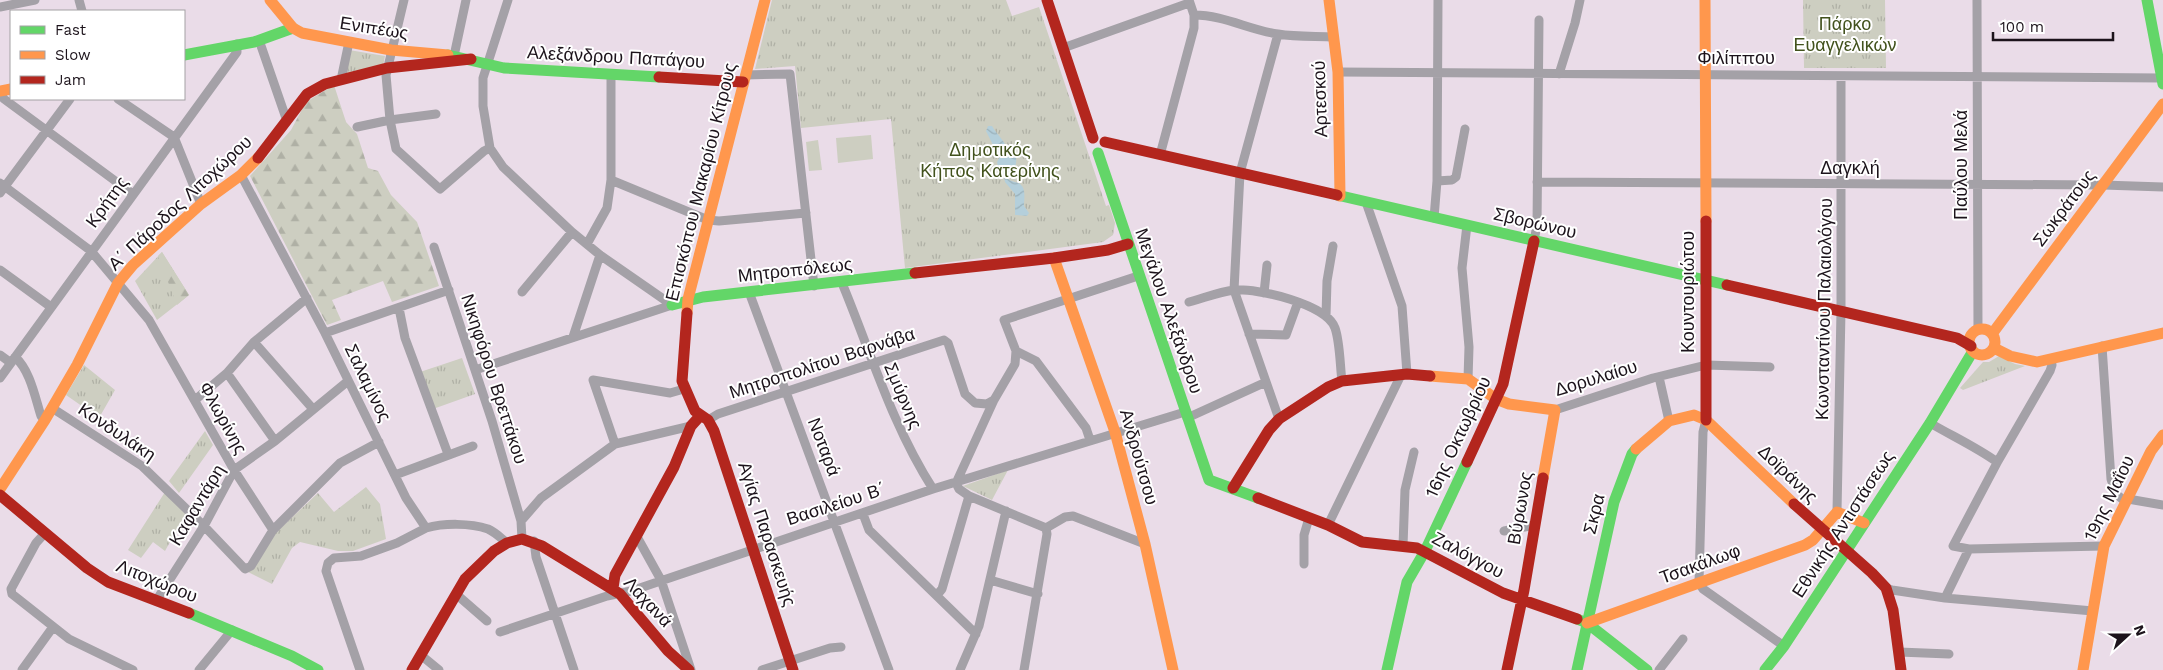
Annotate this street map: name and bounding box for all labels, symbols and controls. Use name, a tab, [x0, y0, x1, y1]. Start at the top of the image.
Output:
legend	[10, 10, 185, 100]
scale bar	[1993, 10, 2113, 42]
street label: Ενιπέως	[338, 12, 410, 43]
park label: Πάρκο Ευαγγελικών	[1793, 13, 1897, 55]
text: 100 m	[2000, 18, 2044, 36]
text: Fast	[55, 21, 87, 39]
street label: Αλεξάνδρου Παπάγου	[527, 41, 706, 72]
text: Slow	[55, 46, 91, 64]
street label: Φιλίππου	[1697, 47, 1775, 68]
street label: Επισκόπου Μακαρίου Κίτρους	[661, 60, 740, 303]
street label: Αρτεσκού	[1308, 60, 1331, 138]
text: Jam	[55, 71, 86, 89]
street label: Παύλου Μελά	[1950, 110, 1971, 220]
street label: Α΄ Πάροδος Λιτοχώρου	[104, 131, 256, 274]
park label: Δημοτικός Κήπος Κατερίνης	[920, 139, 1060, 181]
street label: Δαγκλή	[1820, 157, 1880, 178]
street label: Σωκράτους	[2028, 165, 2099, 250]
street label: Κρήτης	[81, 172, 132, 231]
street label: Κωνσταντίνου Παλαιολόγου	[1811, 198, 1836, 420]
street label: Σβορώνου	[1492, 203, 1579, 242]
street label: Μεγάλου Αλεξάνδρου	[1131, 225, 1208, 396]
street label: Κουντουριώτου	[1677, 231, 1698, 353]
street label: Μητροπόλεως	[737, 253, 854, 286]
street label: Νικηφόρου Βρεττάκου	[457, 291, 532, 466]
street label: Μητροπολίτου Βαρνάβα	[726, 323, 917, 402]
street label: Σαλαμίνος	[341, 341, 396, 425]
street label: Δορυλαίου	[1552, 355, 1640, 400]
street label: Σμύρνης	[880, 359, 927, 432]
street label: 16ης Οκτωβρίου	[1420, 373, 1495, 501]
street label: Φλωρίνης	[195, 378, 252, 458]
street label: Κονδυλάκη	[75, 398, 160, 465]
street label: Ανδρούτσου	[1116, 407, 1163, 507]
street label: Νοταρά	[804, 415, 845, 479]
street label: Δοϊράνης	[1754, 440, 1823, 507]
street label: Εθνικής Αντιστάσεως	[1787, 446, 1898, 601]
street label: 19ης Μαΐου	[2079, 452, 2138, 544]
street label: Αγίας Παρασκευής	[734, 459, 801, 609]
street label: Καφαντάρη	[164, 460, 229, 549]
street label: Βύρωνος	[1503, 469, 1536, 546]
street label: Βασιλείου Β΄	[784, 478, 888, 529]
street label: Σκρα	[1578, 492, 1609, 536]
street label: Ζαλόγγου	[1429, 527, 1508, 582]
street label: Τσακάλωφ	[1657, 539, 1743, 588]
street label: Λιτοχώρου	[114, 555, 201, 606]
street label: Λαχανά	[620, 572, 677, 631]
north arrow	[2103, 610, 2153, 660]
text: N	[2131, 623, 2149, 638]

